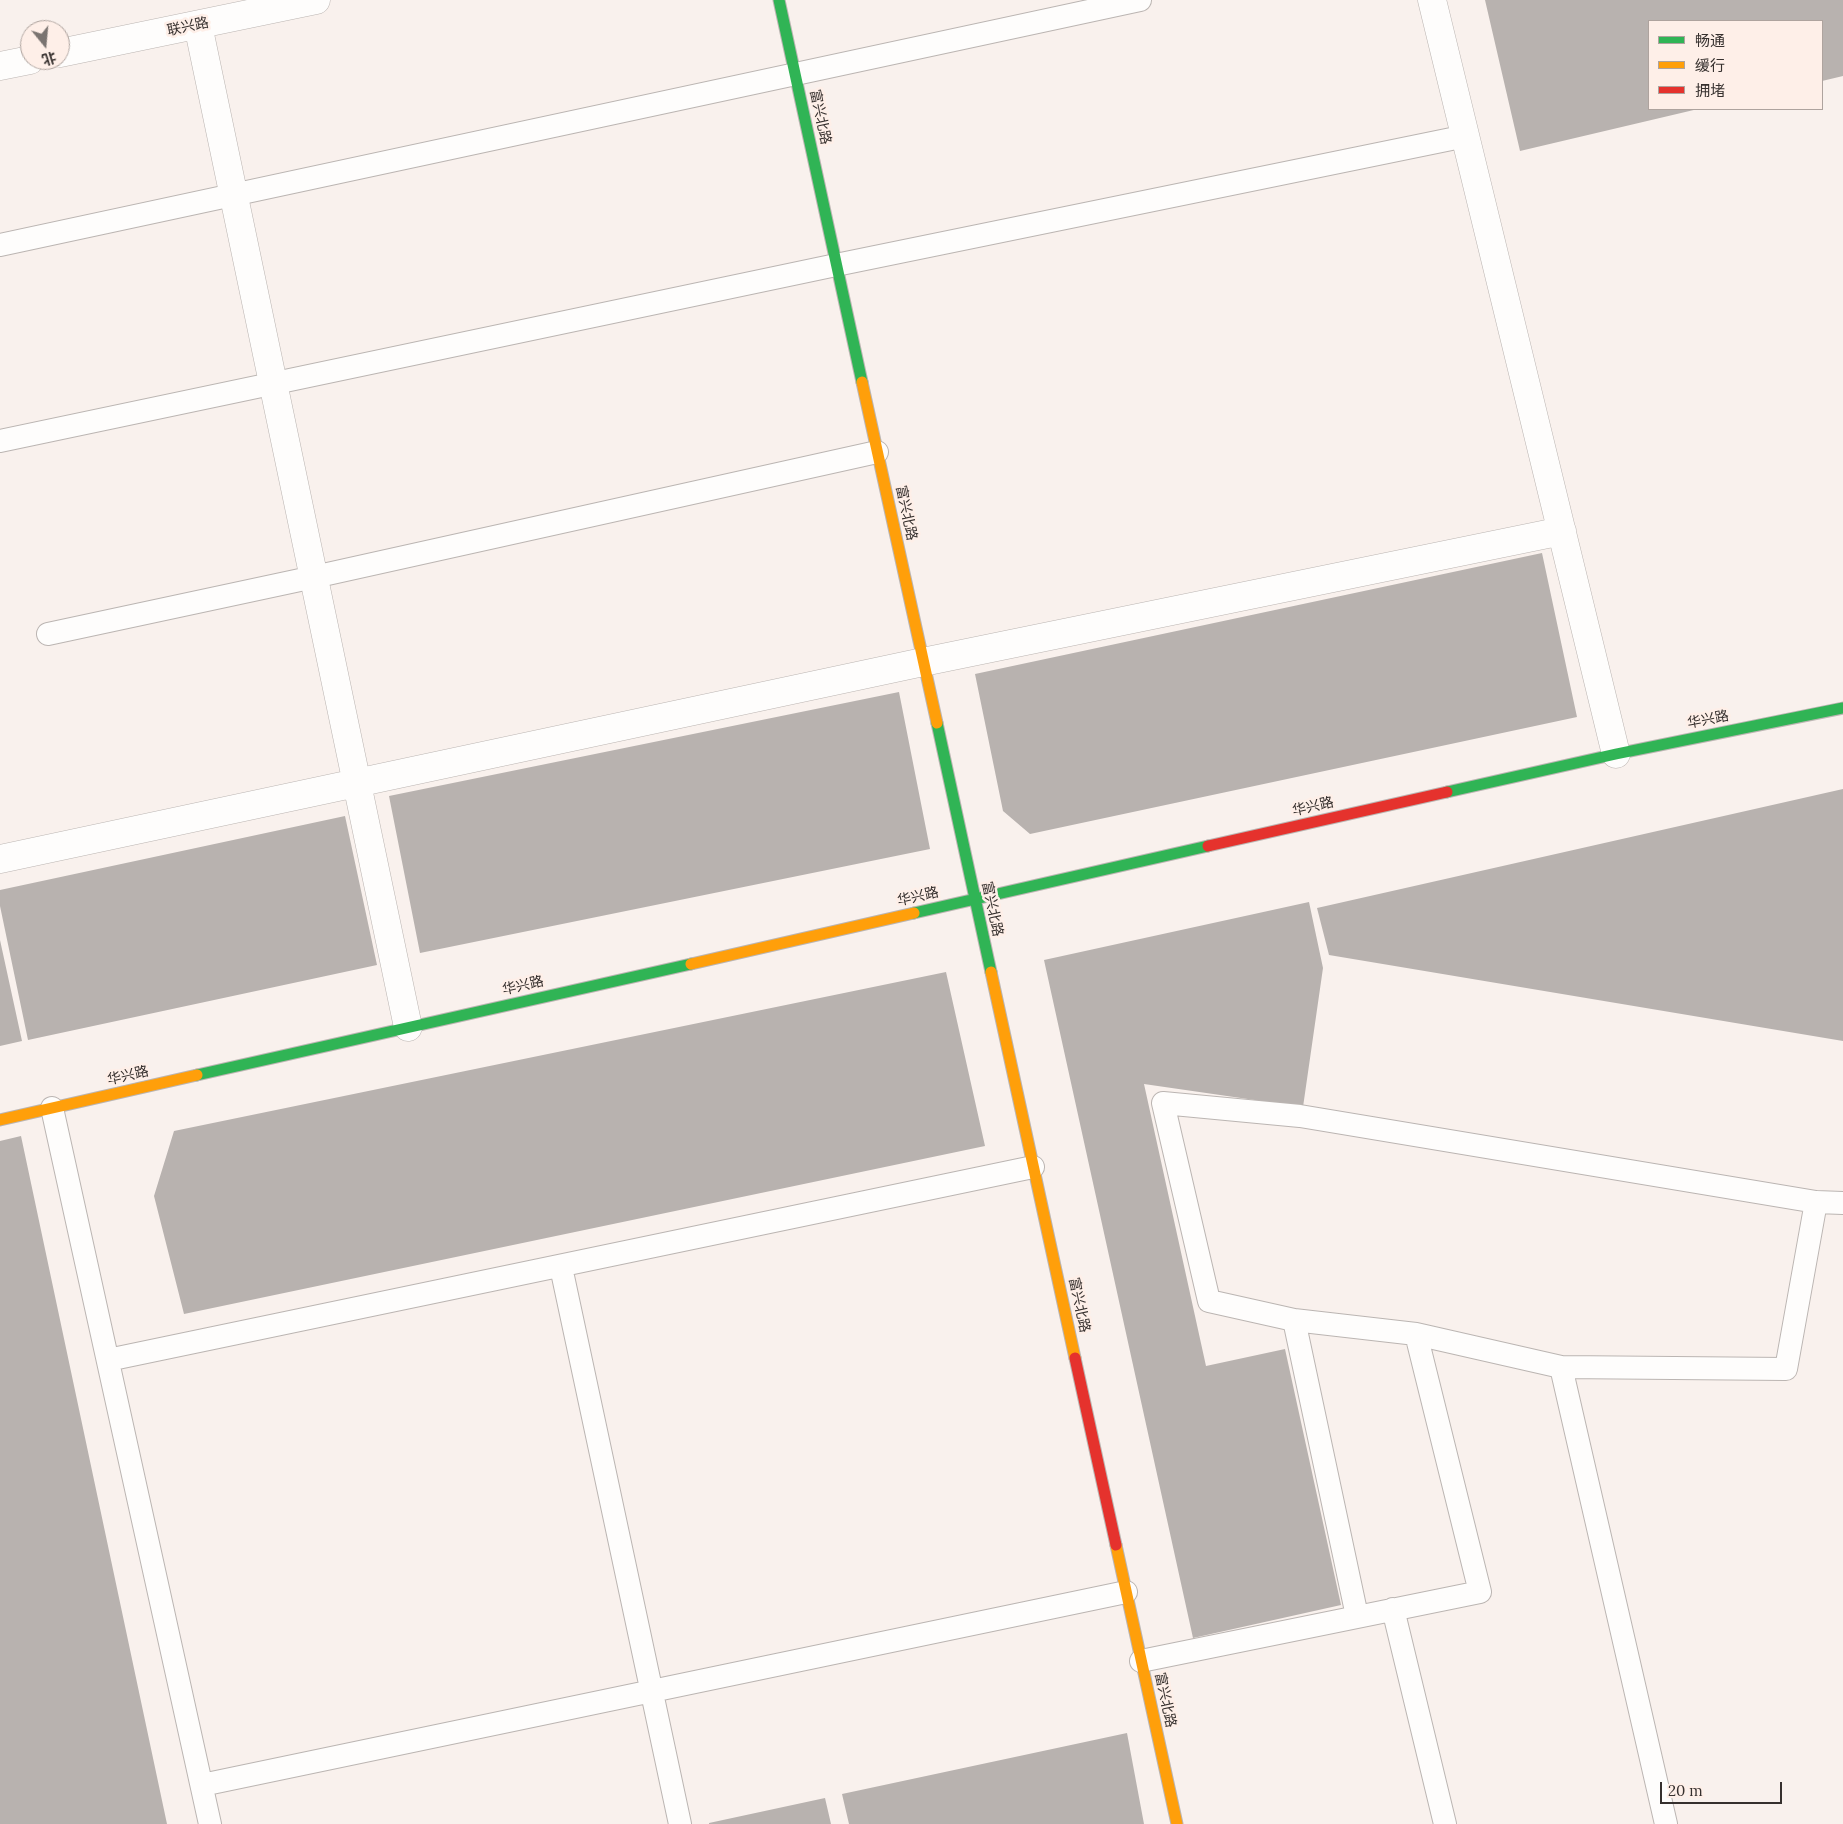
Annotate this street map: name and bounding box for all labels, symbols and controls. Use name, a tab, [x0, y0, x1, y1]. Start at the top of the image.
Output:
street label: 联兴路	[166, 14, 210, 40]
north arrow	[20, 20, 70, 70]
legend	[1648, 20, 1823, 110]
text: 畅通	[1695, 31, 1725, 50]
text: 北	[40, 48, 58, 69]
text: 缓行	[1695, 56, 1725, 75]
text: 拥堵	[1695, 81, 1725, 100]
street label: 富兴北路	[806, 88, 834, 146]
street label: 富兴北路	[892, 484, 920, 542]
street label: 华兴路	[1686, 708, 1730, 732]
street label: 华兴路	[1291, 794, 1335, 820]
street label: 富兴北路	[978, 880, 1006, 938]
street label: 华兴路	[896, 884, 940, 910]
street label: 华兴路	[501, 973, 545, 999]
street label: 华兴路	[106, 1063, 150, 1089]
street label: 富兴北路	[1065, 1276, 1093, 1334]
street label: 富兴北路	[1151, 1671, 1179, 1729]
scale bar	[1663, 1772, 1786, 1804]
text: 20 m	[1668, 1781, 1703, 1800]

